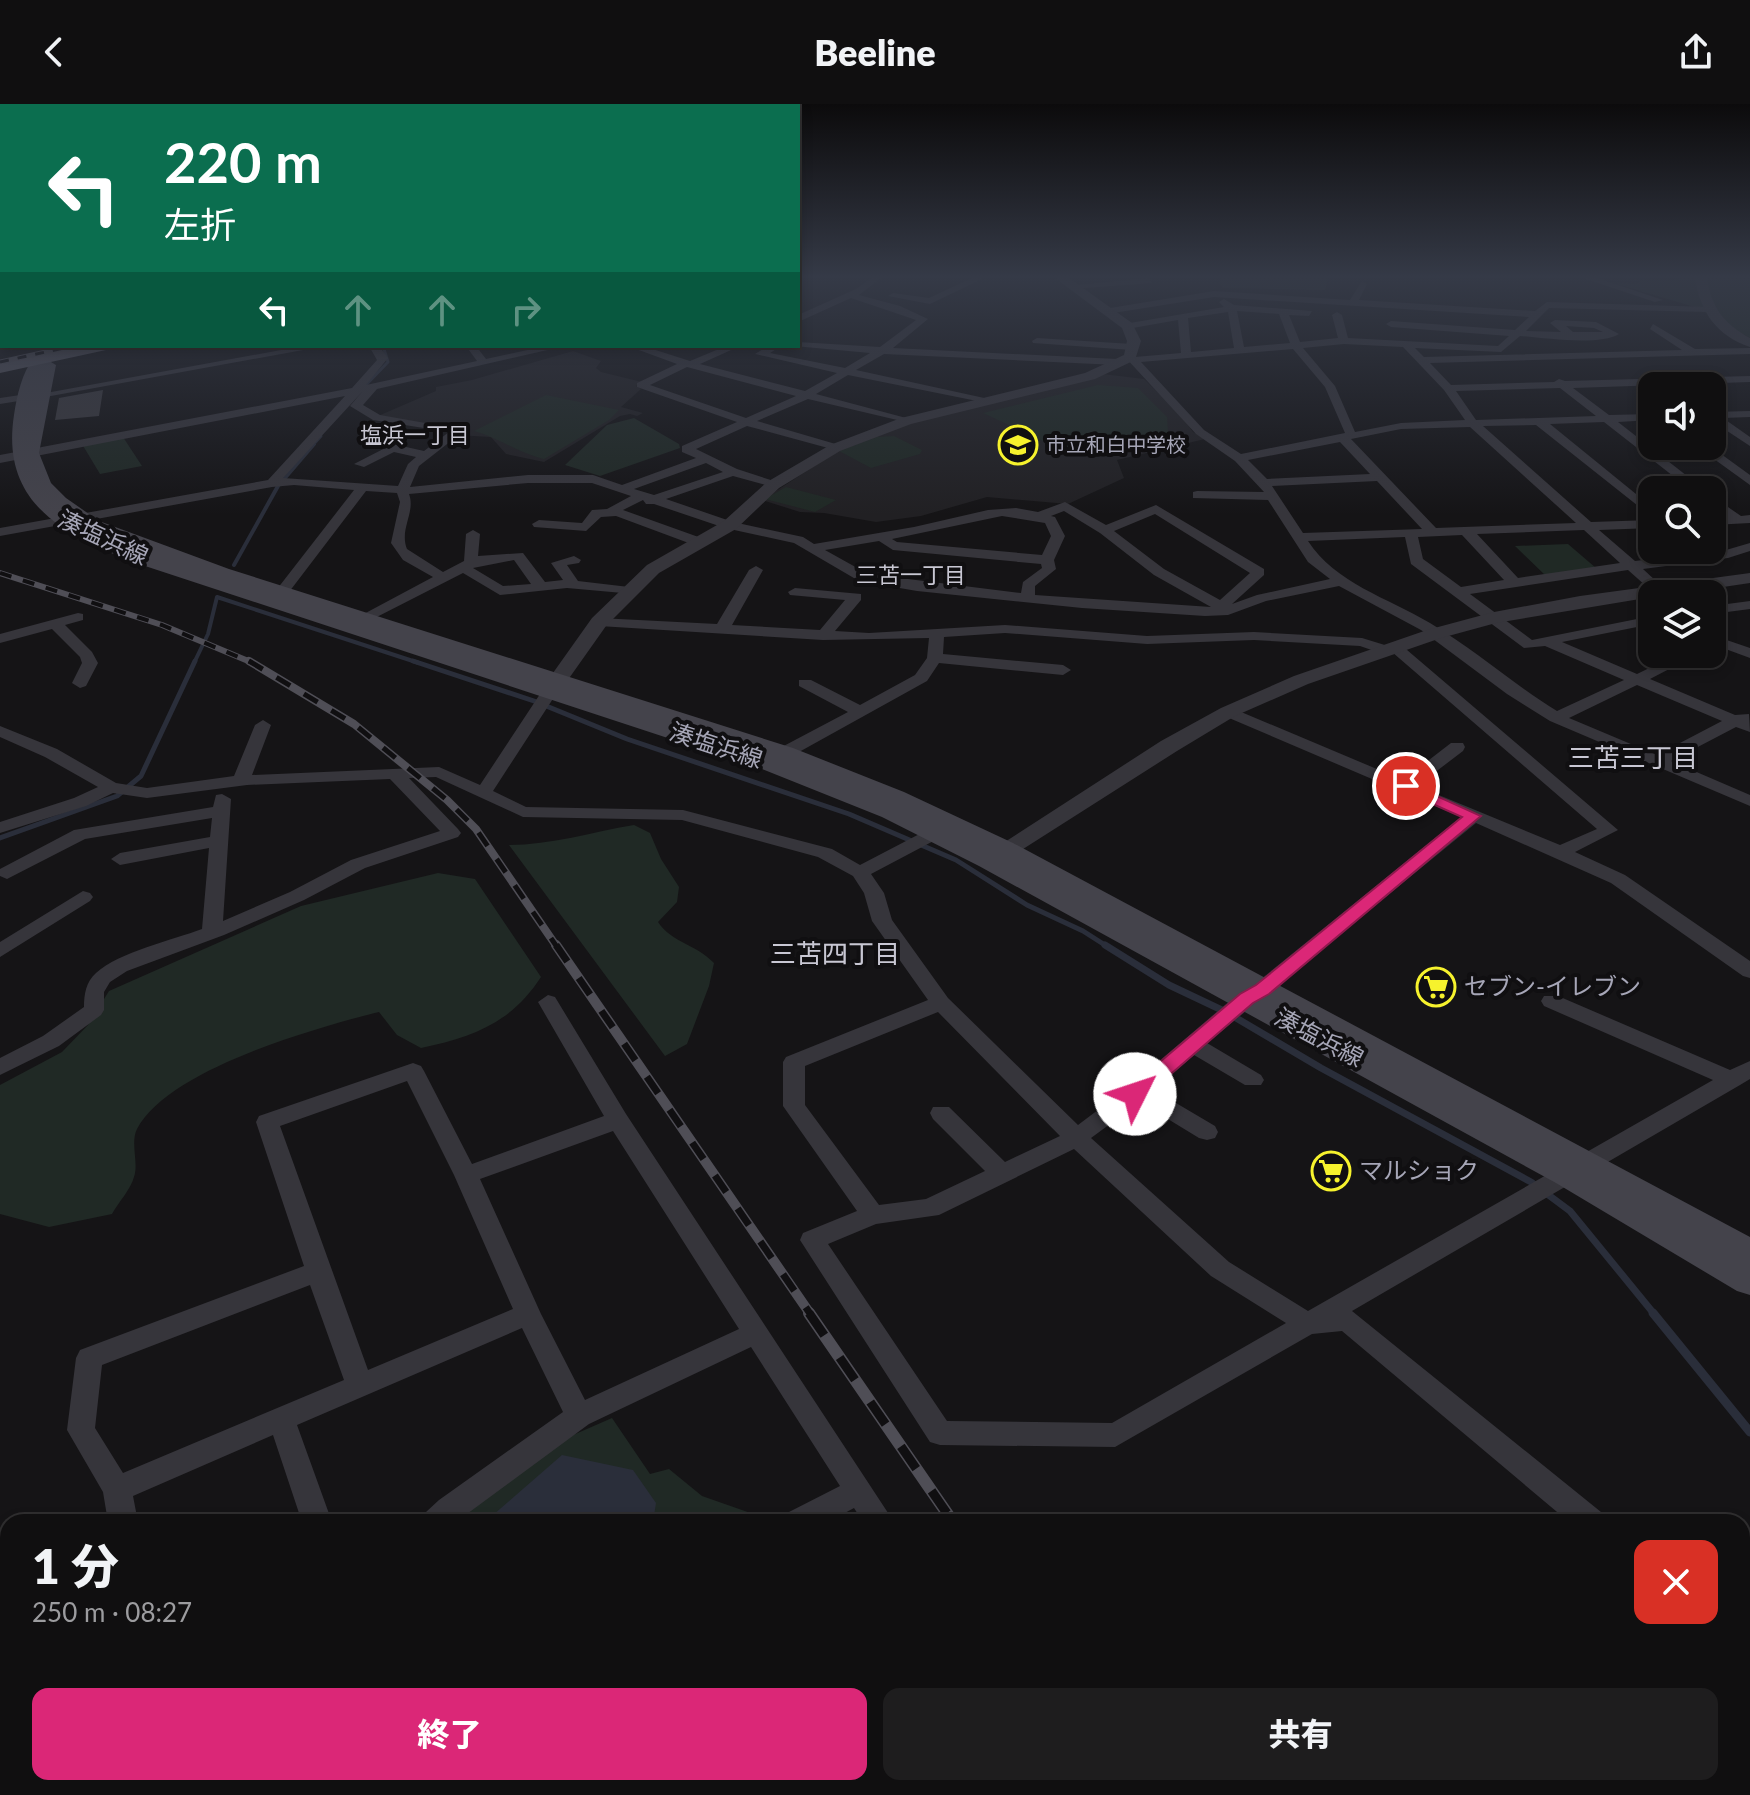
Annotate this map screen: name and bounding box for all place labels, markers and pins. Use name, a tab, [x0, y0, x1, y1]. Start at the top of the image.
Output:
school or university icon: 市立和白中学校	[997, 424, 1039, 466]
place label: 市立和白中学校	[1046, 432, 1186, 456]
pin	[1372, 752, 1440, 820]
supermarket icon: セブン-イレブン	[1415, 966, 1457, 1008]
place label: セブン-イレブン	[1464, 971, 1641, 1000]
supermarket icon: マルショク	[1310, 1150, 1352, 1192]
place label: マルショク	[1359, 1155, 1479, 1184]

